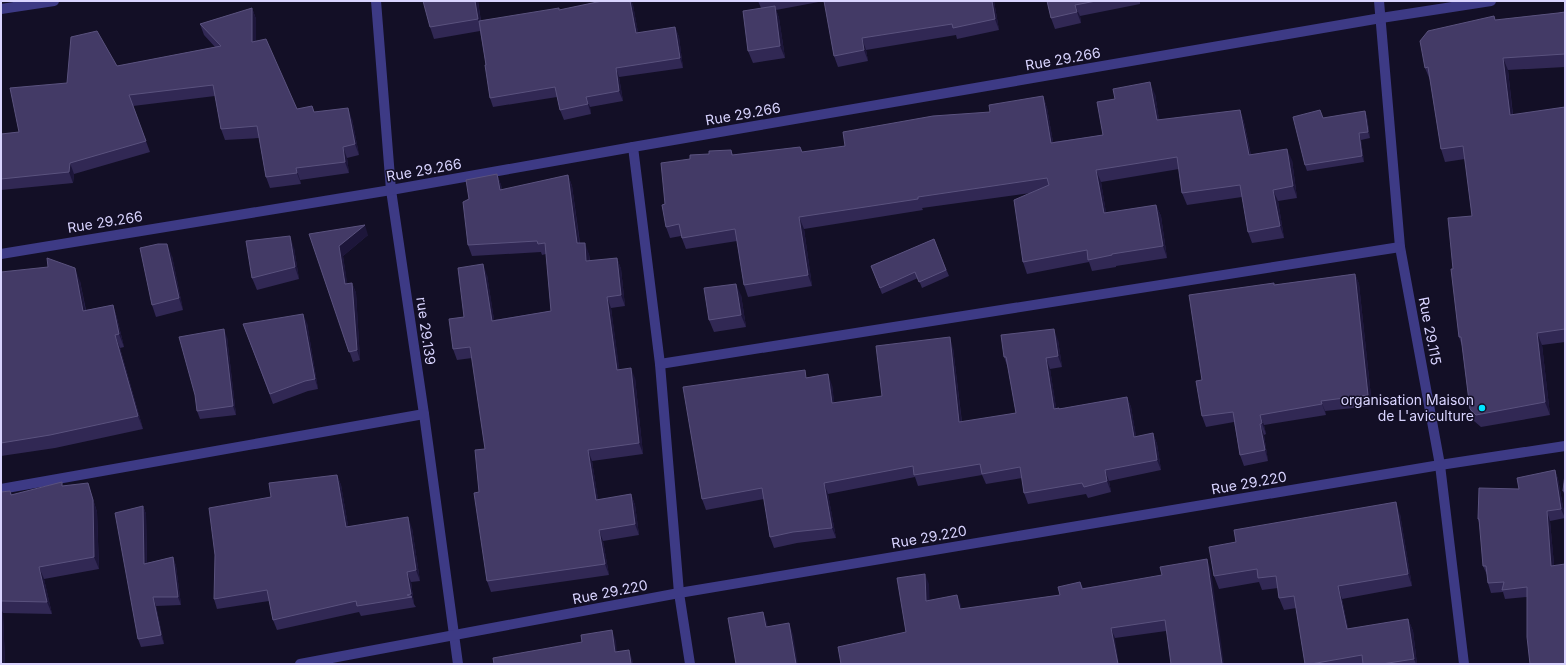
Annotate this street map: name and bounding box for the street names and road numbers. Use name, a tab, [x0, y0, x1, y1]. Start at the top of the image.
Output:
street label: Rue 29.266	[1024, 44, 1102, 73]
street label: Rue 29.266	[704, 99, 782, 128]
street label: Rue 29.266	[385, 155, 463, 184]
street label: Rue 29.266	[66, 207, 144, 236]
street label: Rue 29.115	[1416, 295, 1445, 366]
street label: rue 29.139	[413, 296, 440, 366]
street label: Rue 29.220	[1210, 468, 1288, 497]
street label: Rue 29.220	[890, 522, 968, 551]
street label: Rue 29.220	[571, 576, 649, 607]

